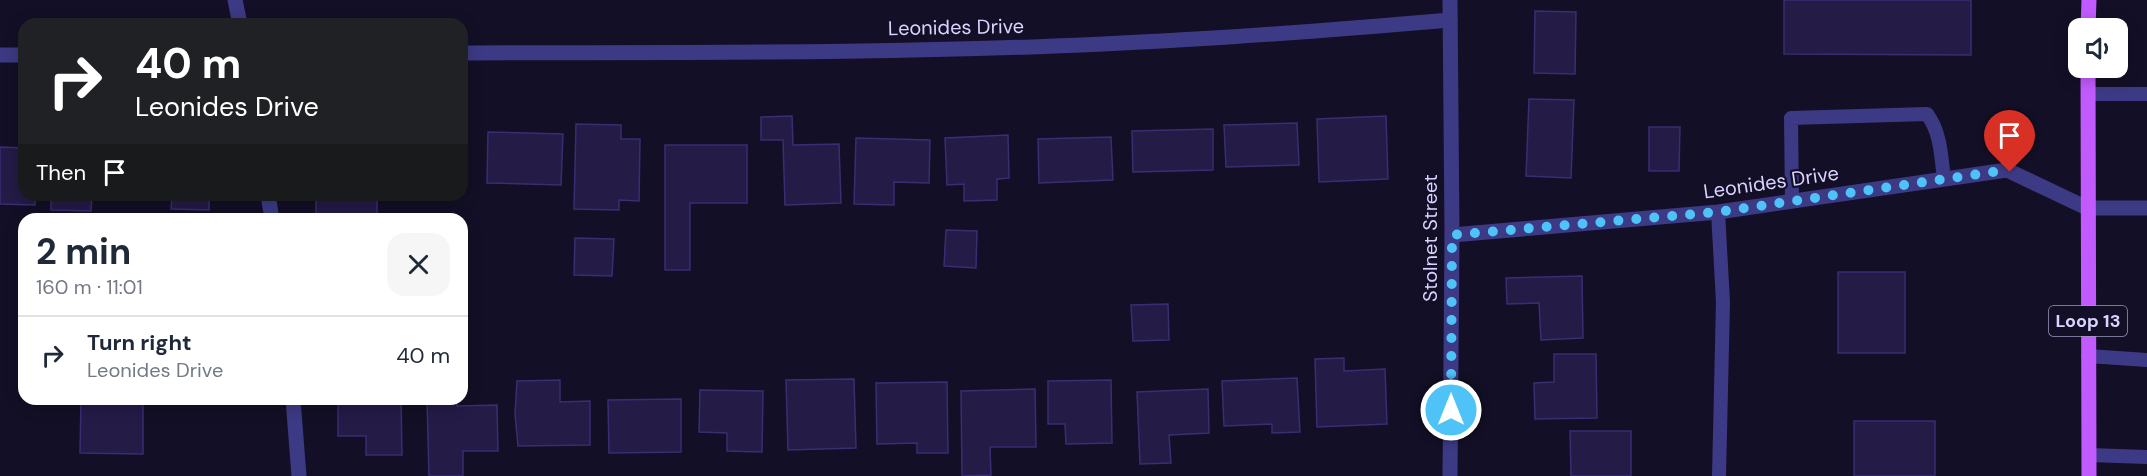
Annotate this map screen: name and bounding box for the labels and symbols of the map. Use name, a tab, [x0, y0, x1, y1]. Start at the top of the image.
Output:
street label: Leonides Drive	[888, 13, 1024, 41]
pin	[1984, 110, 2035, 172]
street label: Leonides Drive	[1702, 160, 1840, 204]
street label: Stolnet Street	[1417, 174, 1443, 302]
road number: Loop 13	[2049, 306, 2127, 336]
position arrow	[1419, 378, 1483, 442]

